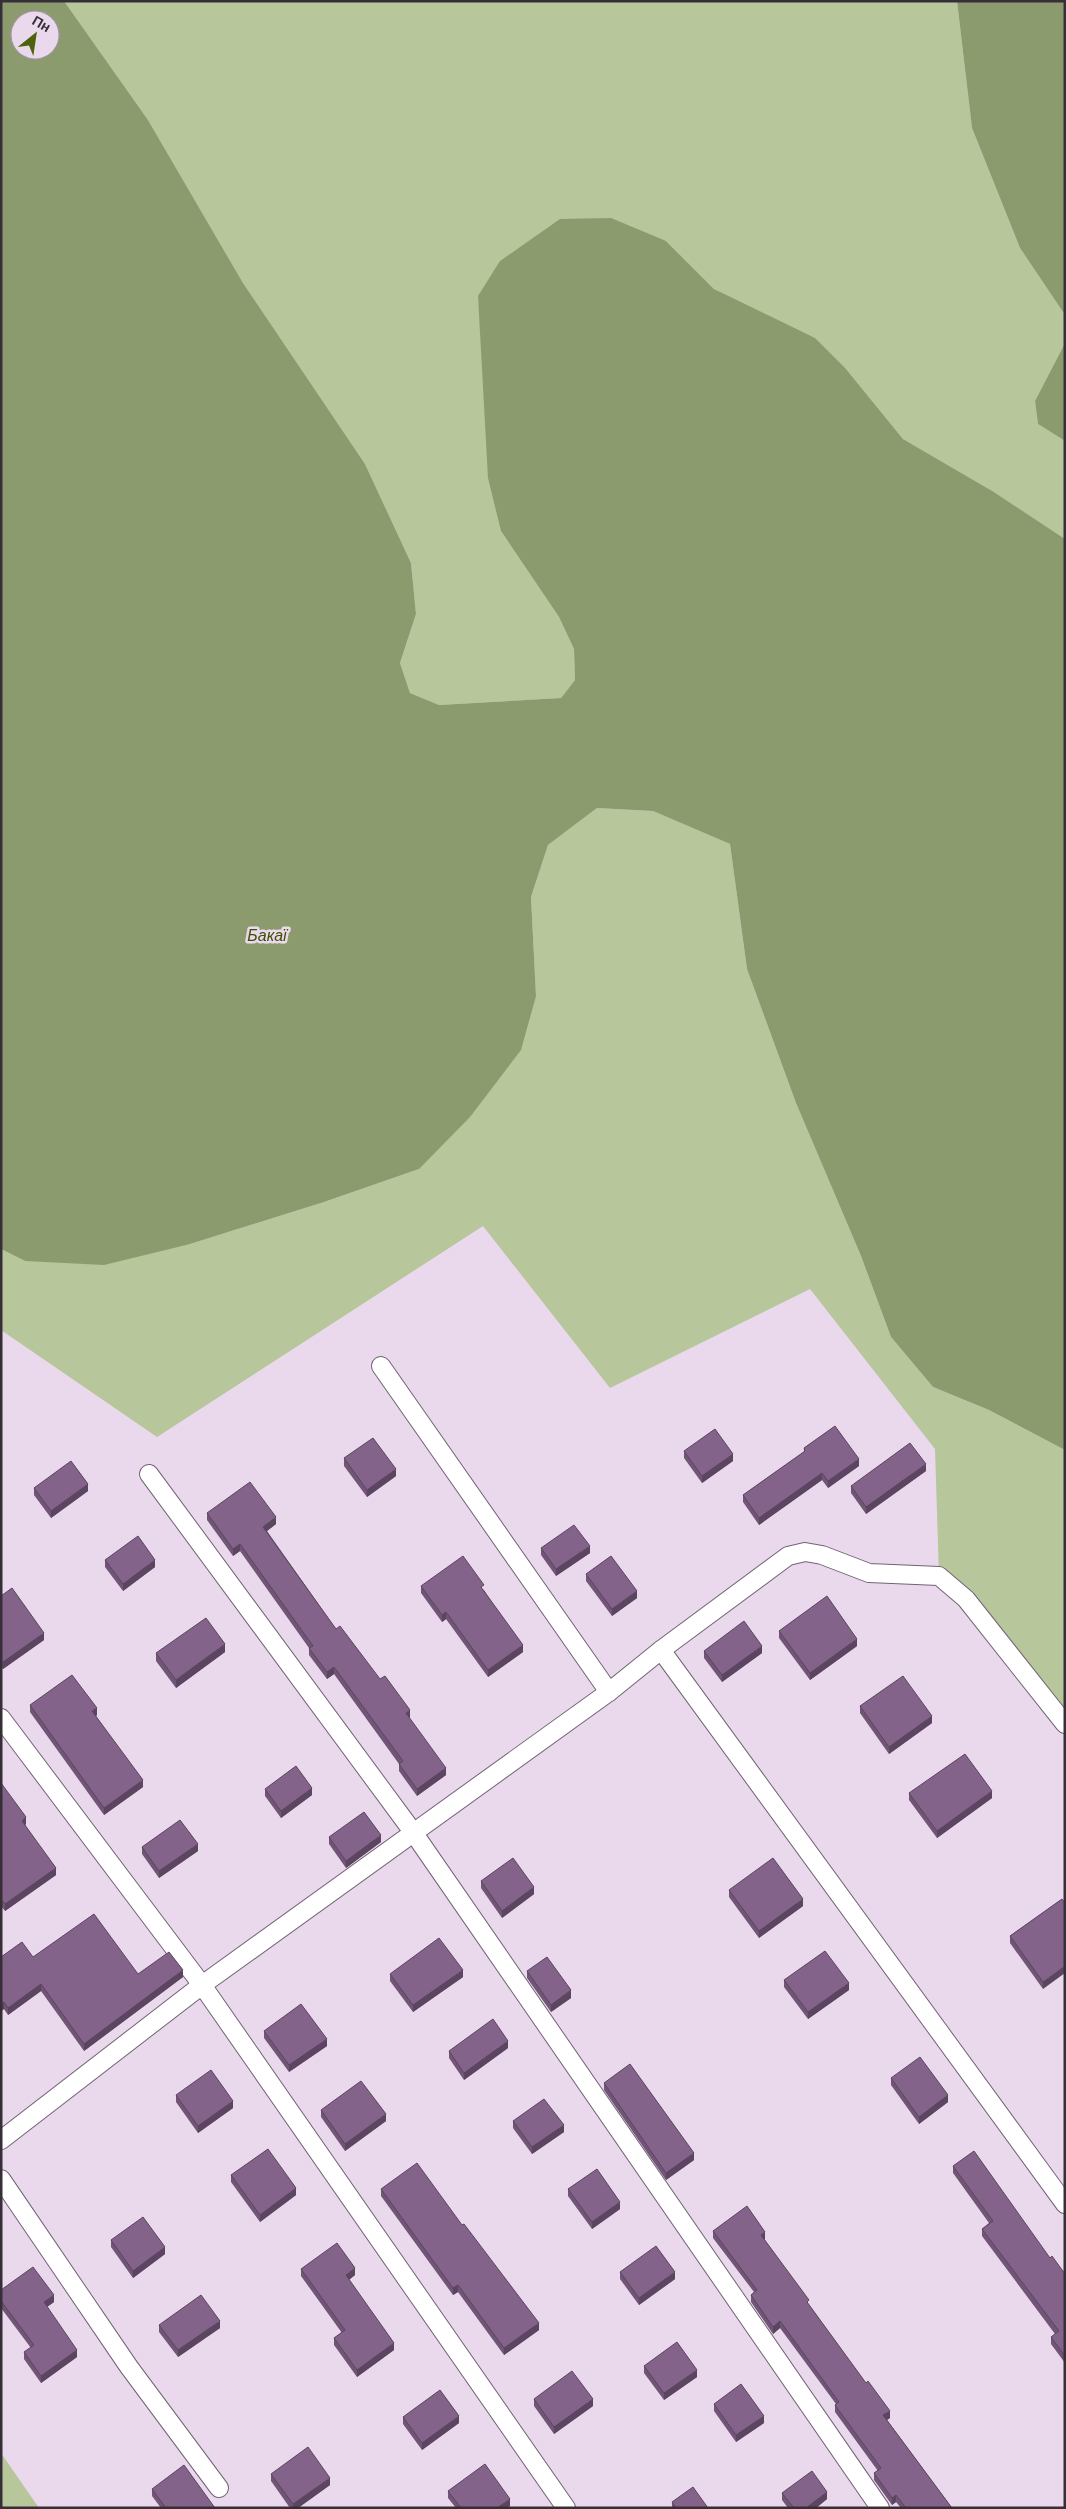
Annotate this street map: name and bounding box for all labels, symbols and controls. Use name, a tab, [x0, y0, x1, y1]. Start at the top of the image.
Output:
north arrow	[10, 10, 60, 60]
text: Пн	[29, 12, 54, 35]
water label: Бакаї	[247, 927, 289, 944]

